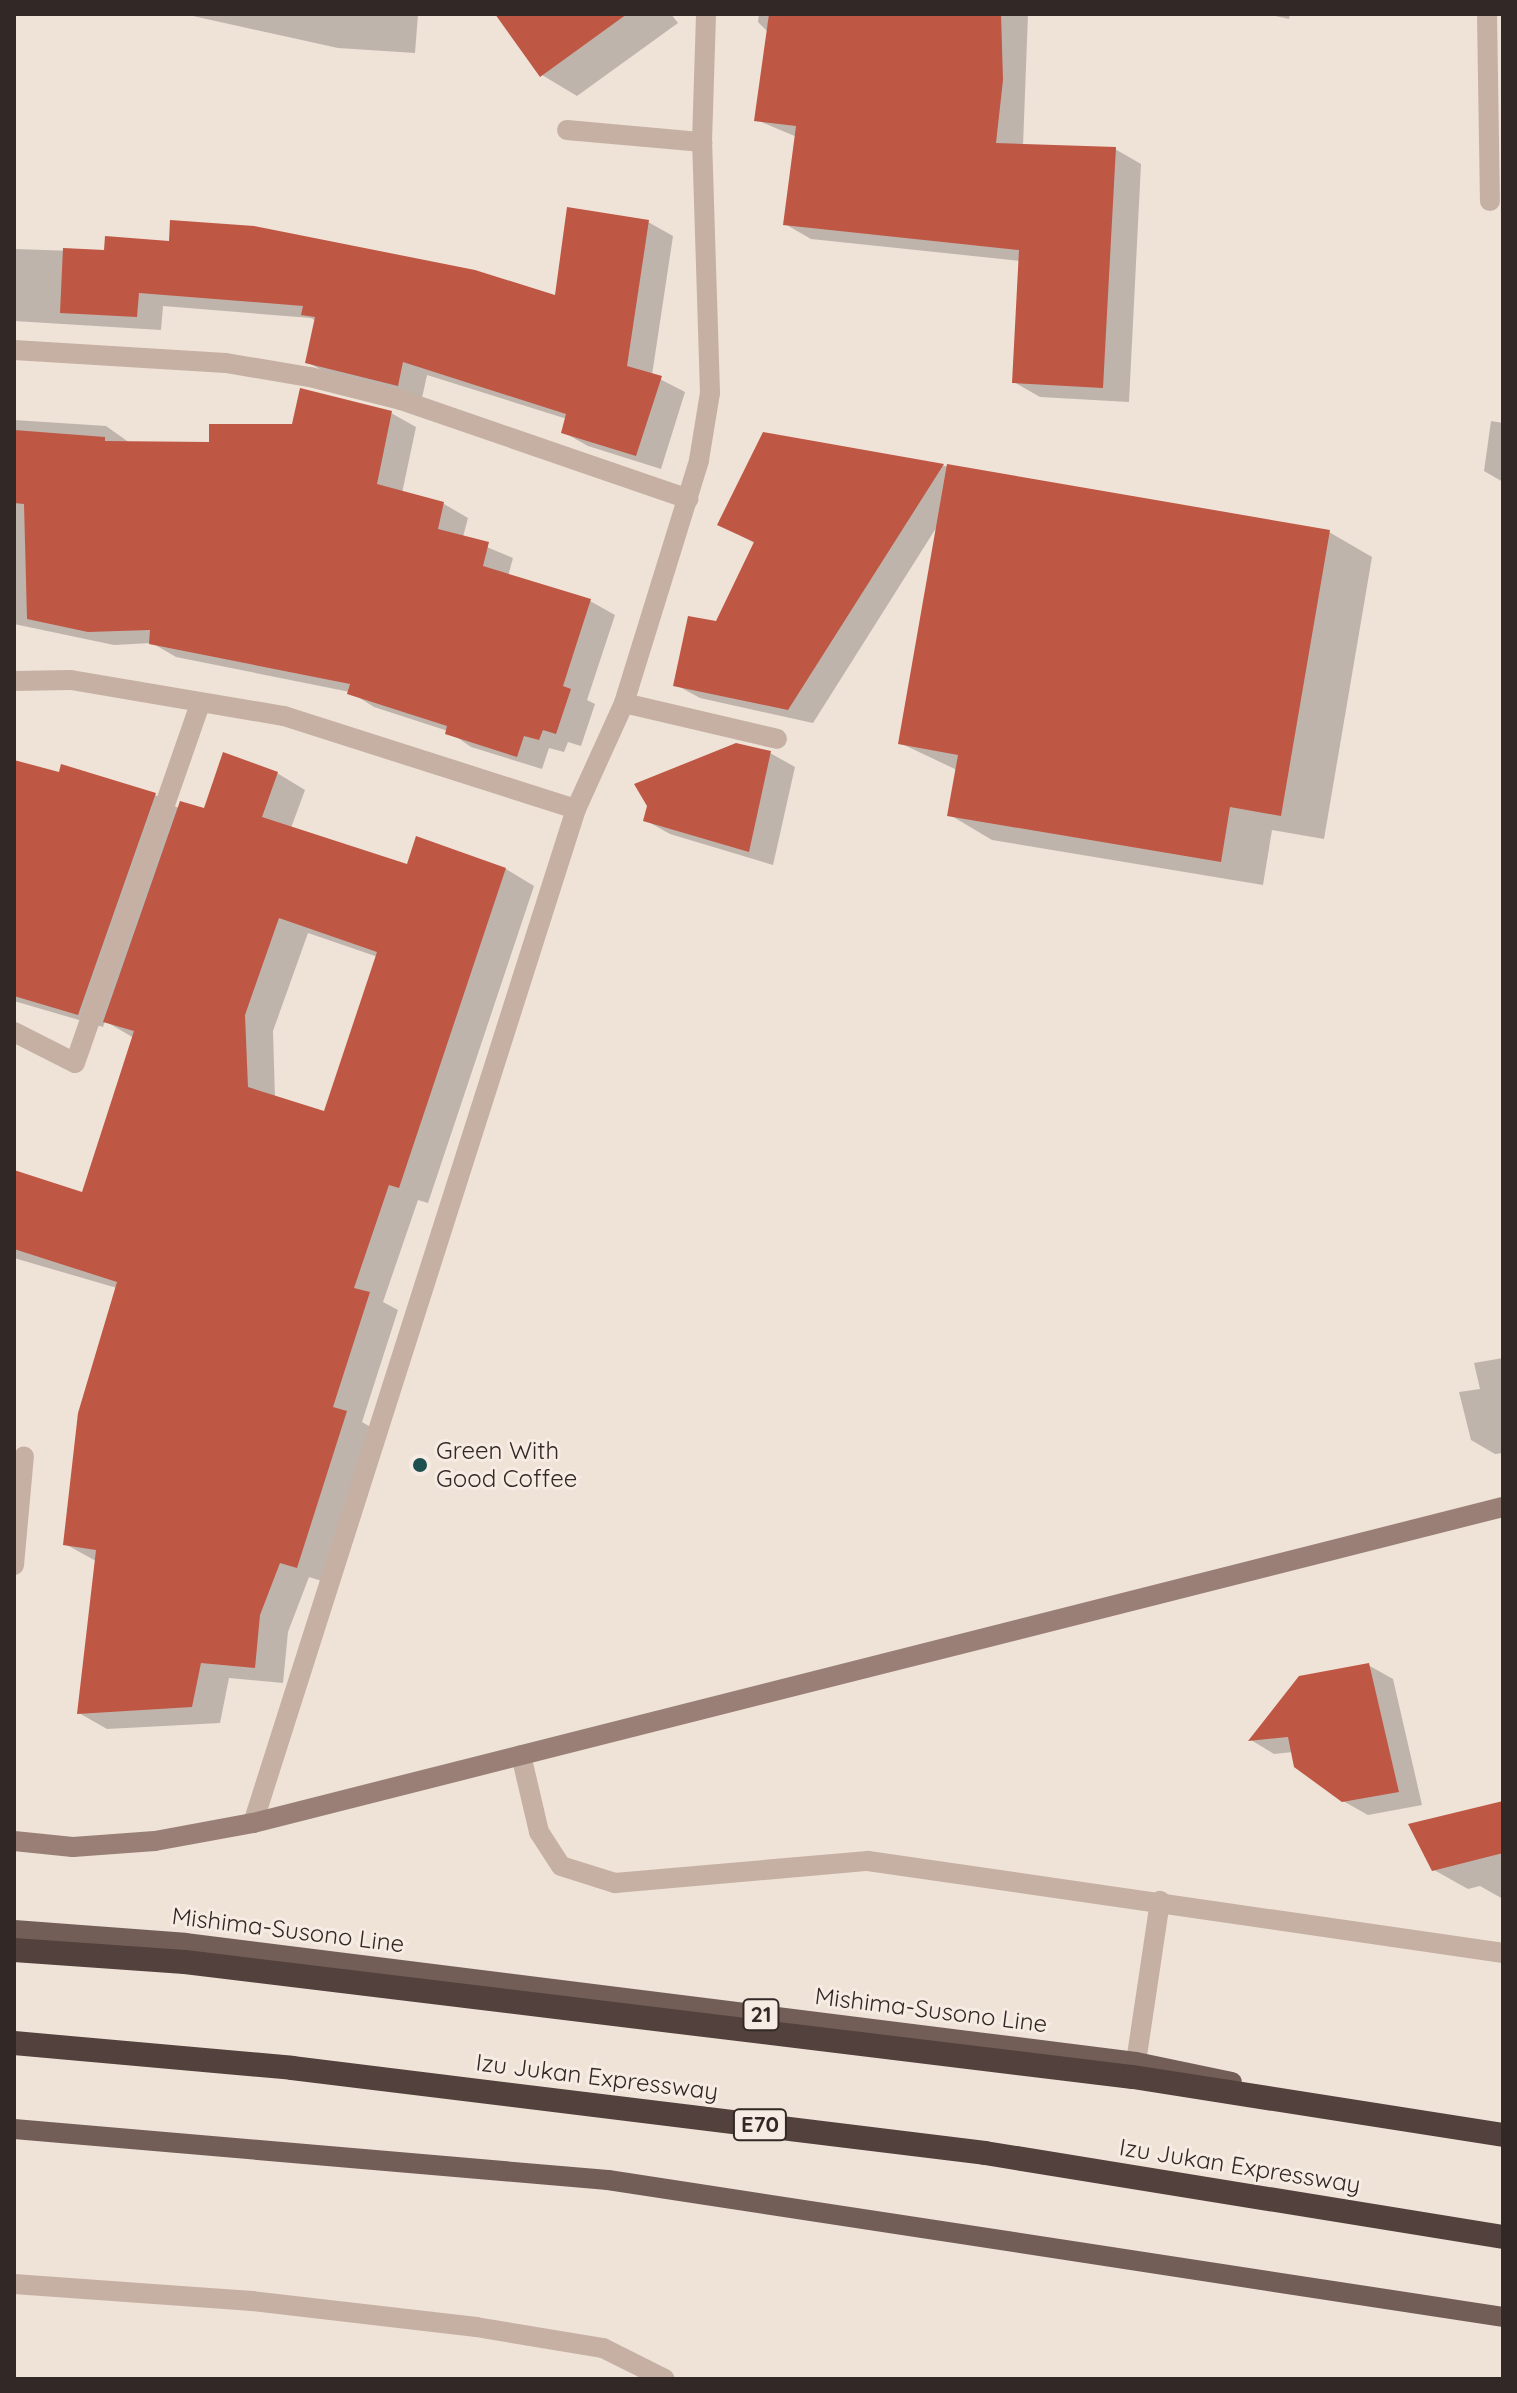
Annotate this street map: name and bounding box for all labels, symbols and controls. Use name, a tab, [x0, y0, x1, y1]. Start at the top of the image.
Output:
place label: Green With Good Coffee	[436, 1437, 577, 1493]
marker: Green With Good Coffee	[411, 1456, 429, 1474]
street label: Mishima-Susono Line	[170, 1901, 406, 1959]
street label: Mishima-Susono Line	[813, 1981, 1049, 2039]
road number: 21	[741, 1997, 781, 2033]
street label: Izu Jukan Expressway	[474, 2048, 720, 2106]
road number: E70	[732, 2107, 788, 2143]
street label: Izu Jukan Expressway	[1117, 2133, 1363, 2199]

